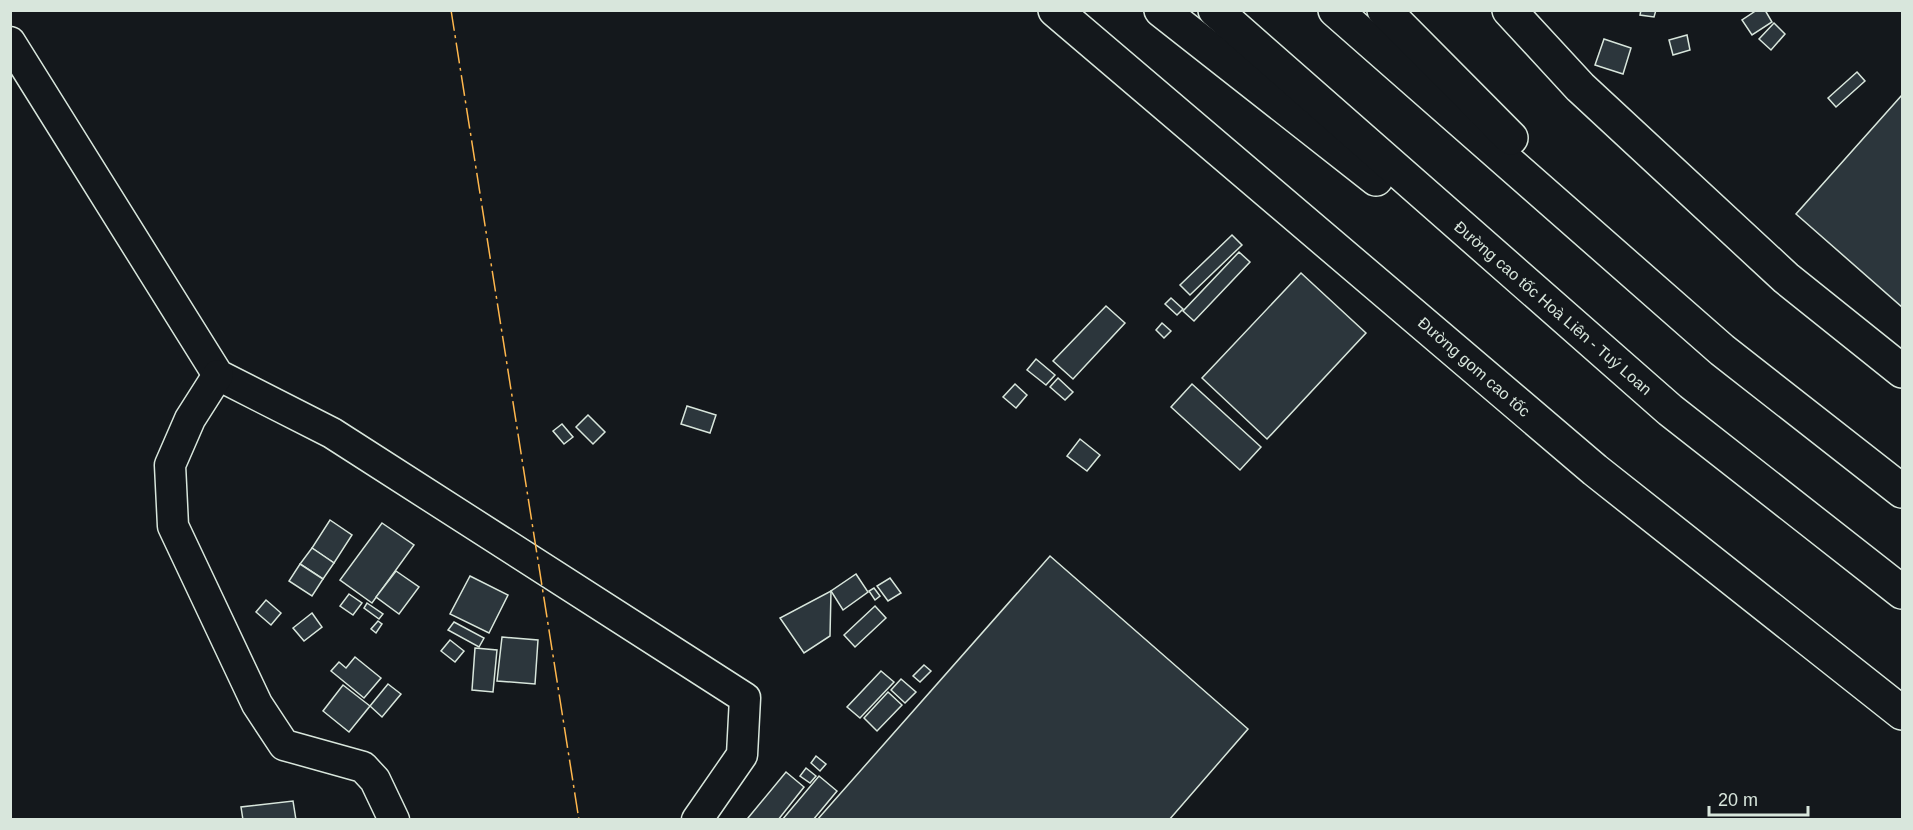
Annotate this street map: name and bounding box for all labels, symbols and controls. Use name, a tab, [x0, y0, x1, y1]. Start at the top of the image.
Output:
street label: Đường cao tốc Hoà Liên - Tuý Loan	[1451, 218, 1655, 398]
street label: Đường gom cao tốc	[1415, 314, 1533, 420]
scale bar	[1709, 779, 1808, 817]
text: 20 m	[1718, 790, 1758, 810]

